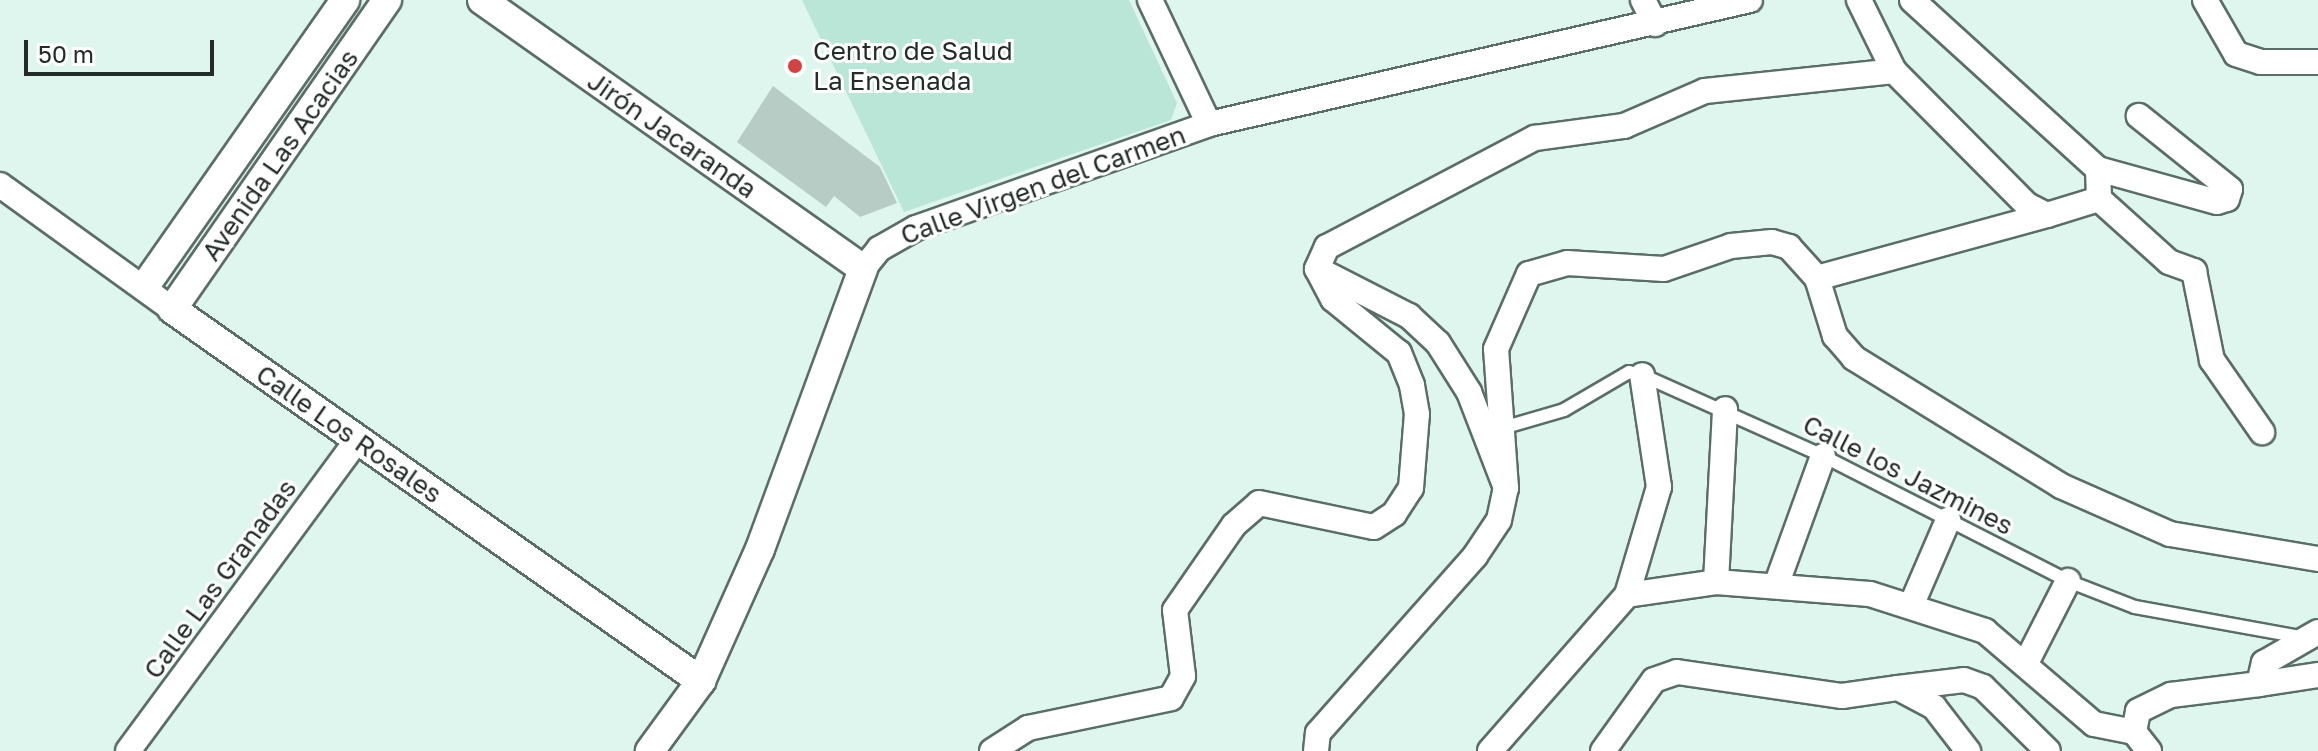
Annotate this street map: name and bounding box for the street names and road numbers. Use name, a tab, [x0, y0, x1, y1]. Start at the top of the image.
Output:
street label: Avenida Las Acacias	[195, 43, 365, 267]
street label: Jirón Jacaranda	[582, 65, 762, 205]
street label: Calle Virgen del Carmen	[896, 119, 1190, 251]
street label: Calle Los Rosales	[250, 358, 448, 510]
street label: Calle los Jazmines	[1798, 409, 2018, 541]
street label: Calle Las Granadas	[137, 473, 303, 685]

